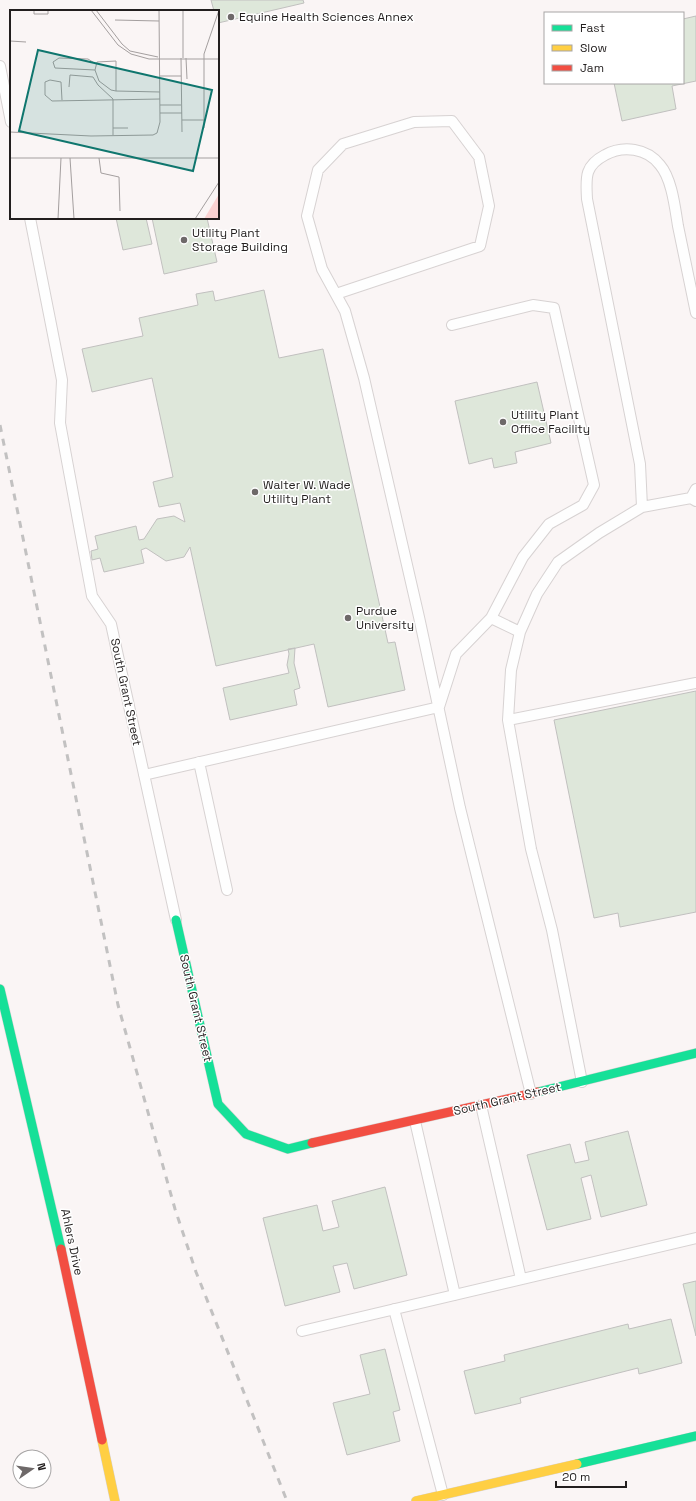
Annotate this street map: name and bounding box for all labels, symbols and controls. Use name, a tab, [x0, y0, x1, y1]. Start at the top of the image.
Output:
place label: Equine Health Sciences Annex	[239, 9, 414, 25]
inset map	[10, 10, 219, 219]
marker: Equine Health Sciences Annex	[226, 12, 236, 22]
legend	[544, 12, 684, 84]
text: Fast	[580, 20, 605, 36]
text: Slow	[580, 40, 607, 56]
text: Jam	[580, 60, 604, 76]
place label: Utility Plant Storage Building	[192, 225, 288, 255]
marker: Utility Plant Storage Building	[179, 235, 189, 245]
place label: Utility Plant Office Facility	[511, 407, 590, 437]
marker: Utility Plant Office Facility	[498, 417, 508, 427]
place label: Walter W. Wade Utility Plant	[263, 477, 351, 507]
marker: Walter W. Wade Utility Plant	[250, 487, 260, 497]
place label: Purdue University	[356, 603, 414, 633]
marker: Purdue University	[343, 613, 353, 623]
street label: South Grant Street	[107, 637, 145, 747]
street label: South Grant Street	[176, 953, 216, 1063]
street label: South Grant Street	[452, 1079, 562, 1119]
street label: Ahlers Drive	[57, 1207, 87, 1277]
north arrow	[12, 1449, 52, 1489]
text: N	[34, 1462, 49, 1472]
scale bar	[556, 1463, 626, 1489]
text: 20 m	[562, 1469, 590, 1485]

